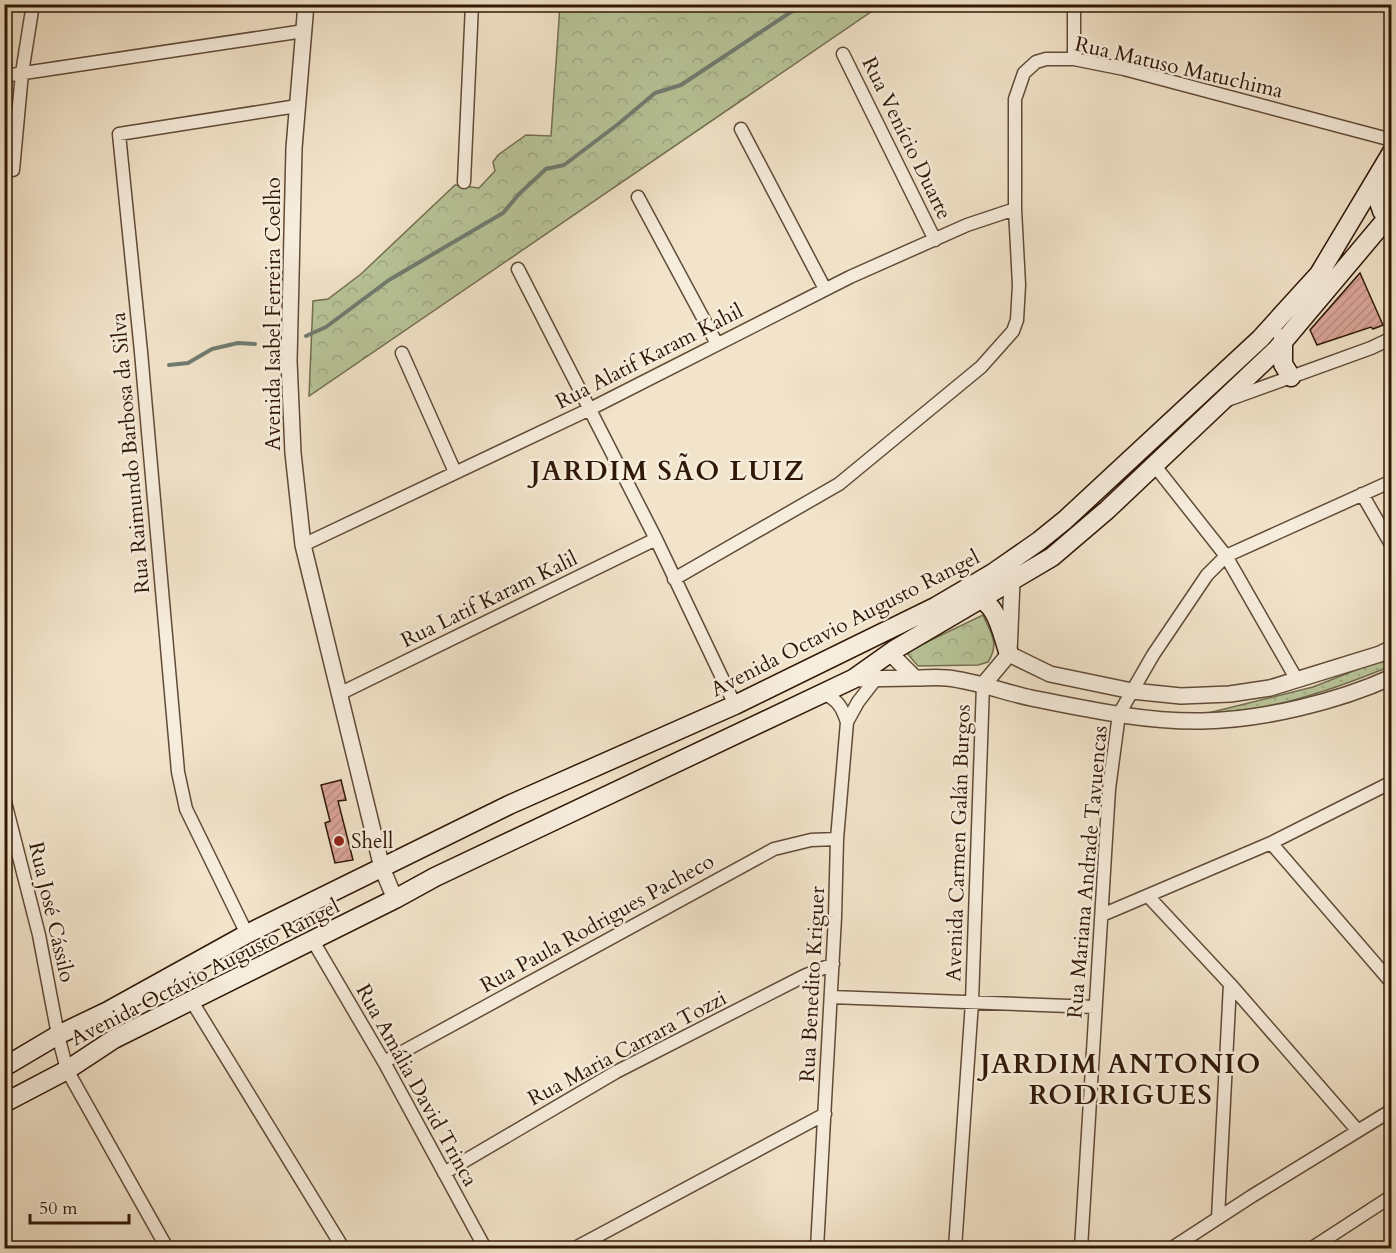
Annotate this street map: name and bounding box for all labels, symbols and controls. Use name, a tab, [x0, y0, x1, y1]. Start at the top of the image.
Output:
street label: Rua Matuso Matuchima	[1072, 29, 1286, 106]
street label: Rua Venício Duarte	[855, 52, 959, 224]
street label: Avenida Isabel Ferreira Coelho	[259, 177, 288, 451]
street label: Rua Alatif Karam Kahil	[550, 297, 748, 416]
street label: Rua Raimundo Barbosa da Silva	[104, 311, 157, 595]
district label: JARDIM SÃO LUIZ	[527, 453, 805, 490]
street label: Avenida Octavio Augusto Rangel	[706, 543, 985, 704]
street label: Rua Latif Karam Kalil	[396, 544, 582, 655]
street label: Avenida Carmen Galán Burgos	[939, 704, 978, 982]
street label: Rua Mariana Andrade Tavuencas	[1060, 724, 1115, 1020]
place label: Shell	[351, 827, 393, 856]
marker: Shell	[332, 834, 346, 848]
street label: Rua José Cássilo	[21, 839, 82, 985]
street label: Rua Paula Rodrigues Pacheco	[475, 847, 719, 1000]
street label: Rua Benedito Kriguer	[793, 885, 832, 1083]
street label: Avenida Octávio Augusto Rangel	[66, 892, 345, 1053]
street label: Rua Amália David Trinca	[349, 979, 484, 1192]
street label: Rua Maria Carrara Tozzi	[523, 984, 732, 1113]
district label: JARDIM ANTONIO RODRIGUES	[976, 1046, 1262, 1114]
scale bar	[30, 1187, 129, 1225]
text: 50 m	[39, 1196, 78, 1221]

